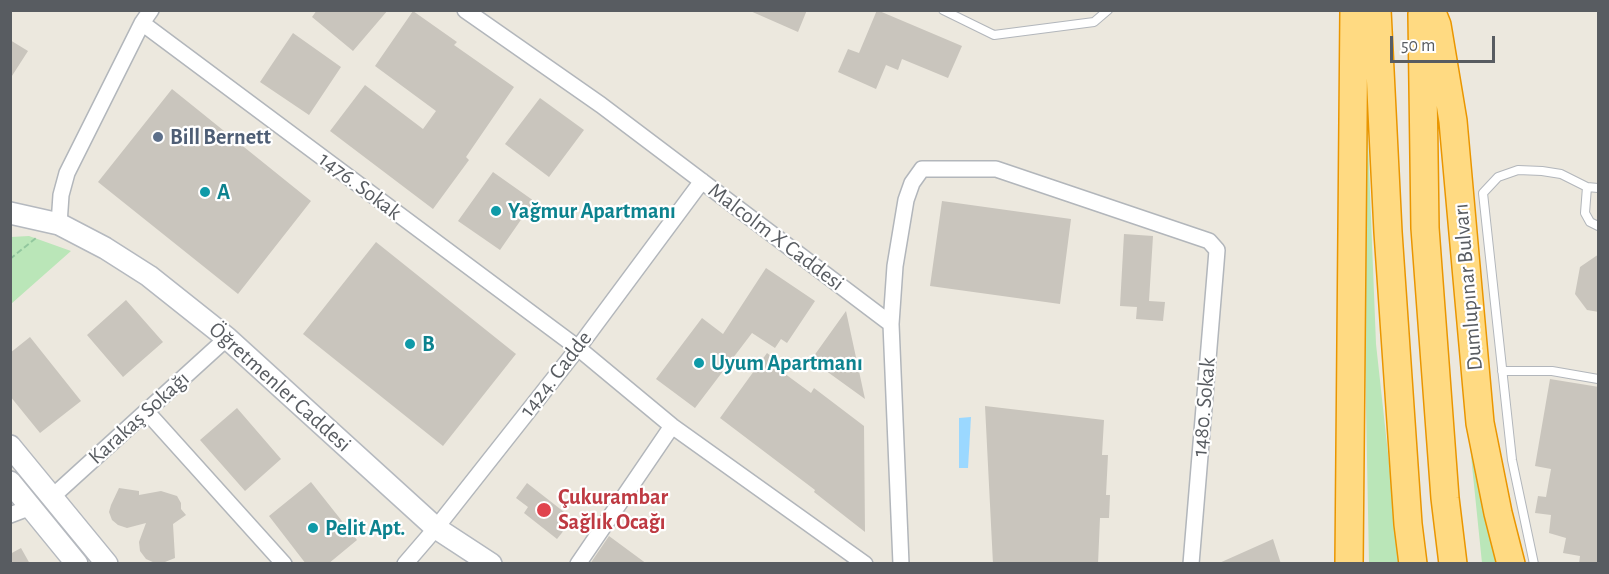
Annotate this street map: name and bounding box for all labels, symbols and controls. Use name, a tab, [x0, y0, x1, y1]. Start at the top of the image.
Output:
scale bar	[1393, 24, 1498, 62]
text: 50 m	[1401, 37, 1435, 55]
place label: Bill Bernett	[170, 124, 271, 150]
marker: Bill Bernett	[151, 130, 165, 144]
street label: 1476. Sokak	[313, 146, 407, 226]
street label: Malcolm X Caddesi	[703, 177, 849, 297]
place label: A	[217, 179, 230, 205]
marker: A	[198, 185, 212, 199]
place label: Yağmur Apartmanı	[508, 198, 676, 224]
street label: Dumlupınar Bulvarı	[1448, 202, 1488, 372]
marker: Yağmur Apartmanı	[489, 204, 503, 218]
street label: Öğretmenler Caddesi	[203, 316, 357, 458]
street label: 1424. Cadde	[514, 326, 598, 422]
place label: B	[422, 331, 435, 357]
marker: B	[403, 337, 417, 351]
place label: Uyum Apartmanı	[711, 350, 863, 376]
marker: Uyum Apartmanı	[692, 356, 706, 370]
street label: 1480. Sokak	[1187, 356, 1221, 458]
street label: Karakaş Sokağı	[83, 366, 195, 470]
place label: Çukurambar Sağlık Ocağı	[558, 484, 668, 536]
marker: Çukurambar Sağlık Ocağı	[535, 501, 553, 519]
place label: Pelit Apt.	[325, 515, 405, 541]
marker: Pelit Apt.	[306, 521, 320, 535]

